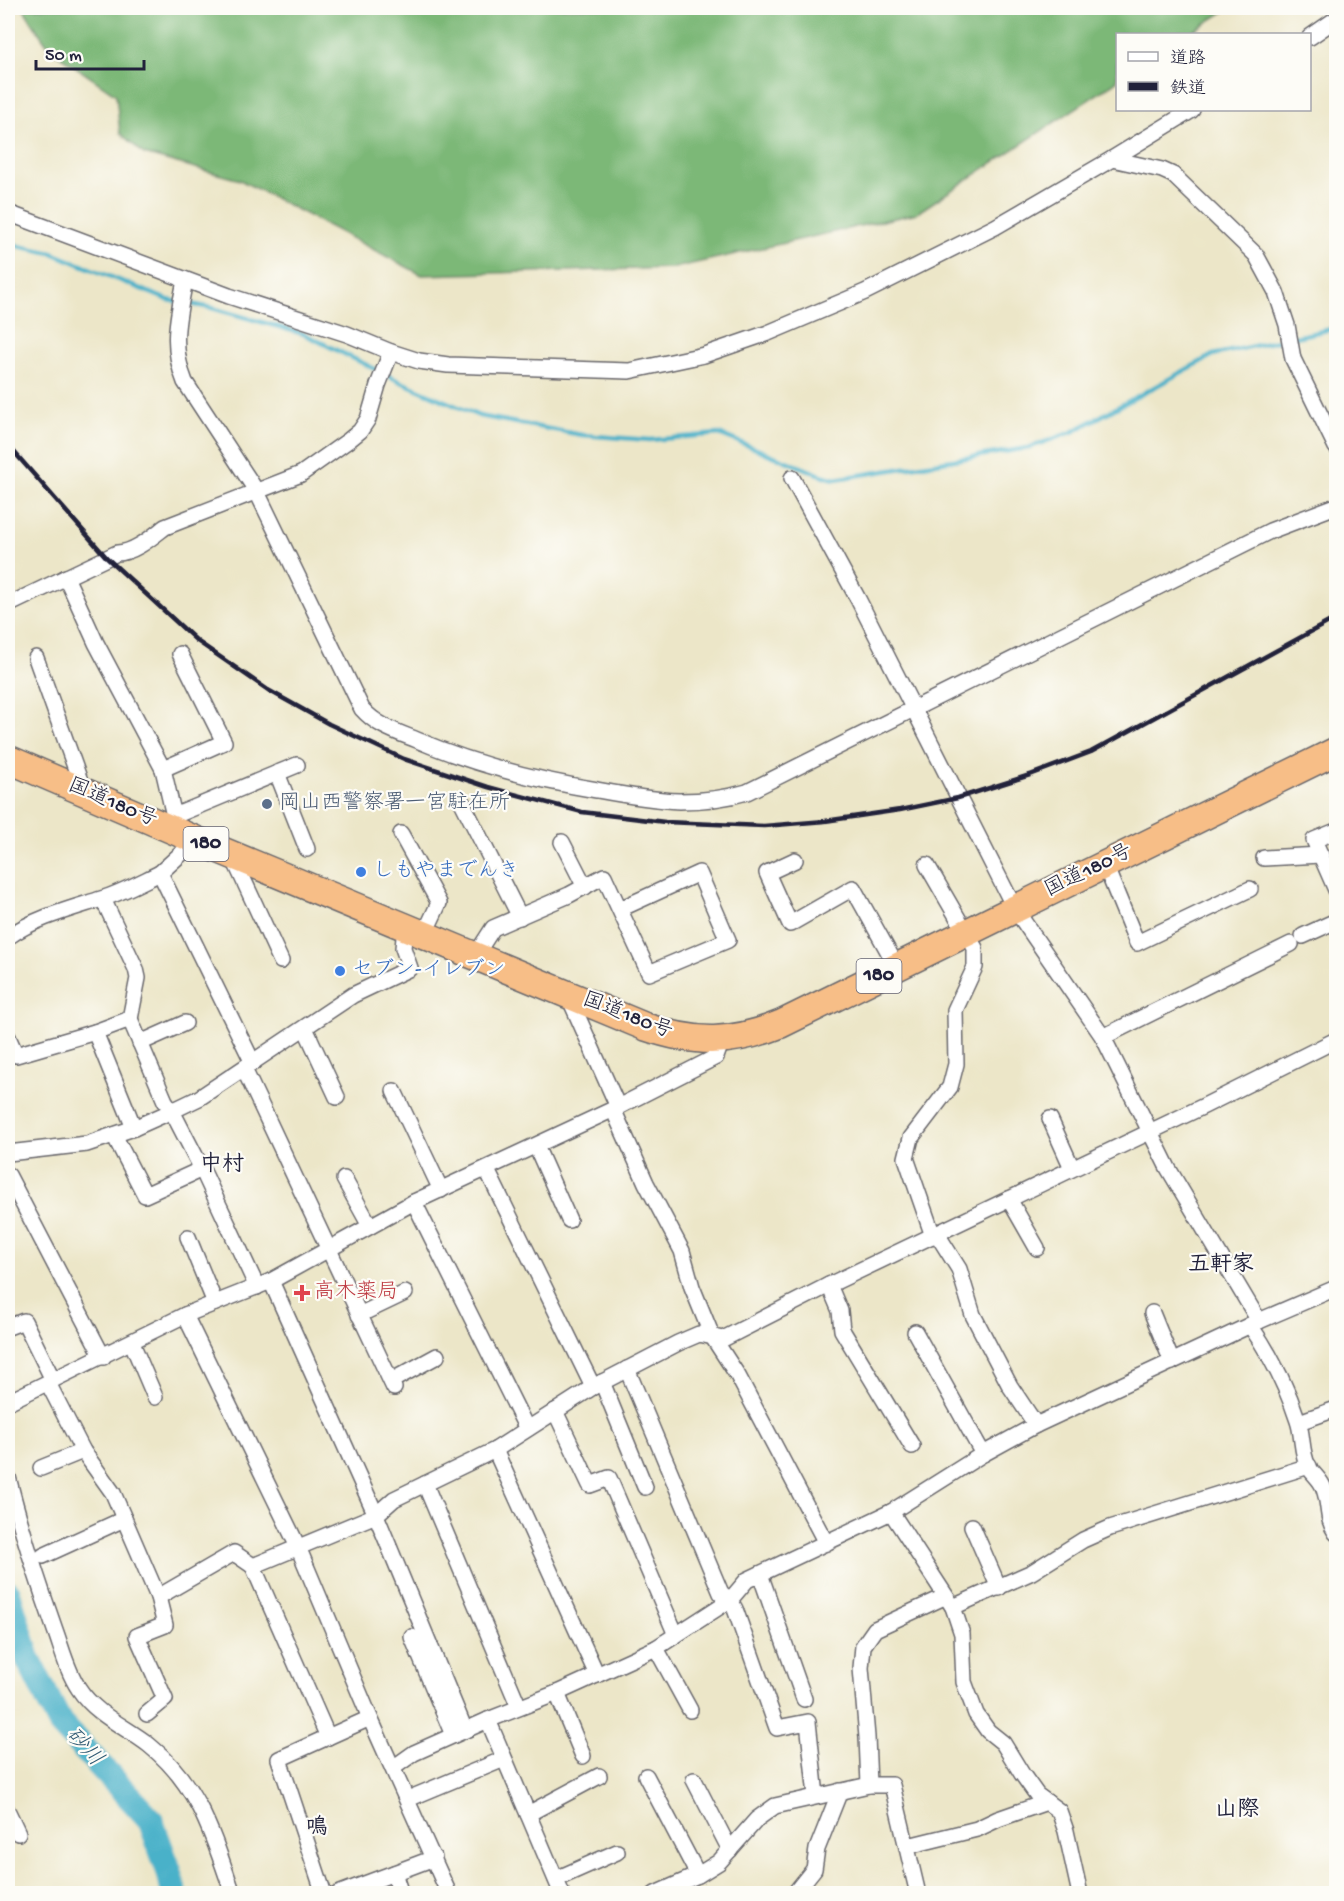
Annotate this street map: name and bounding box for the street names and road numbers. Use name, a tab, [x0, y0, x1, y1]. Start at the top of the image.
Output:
street label: 国道180号	[63, 773, 161, 834]
road number: 180	[184, 827, 228, 861]
street label: 国道180号	[1040, 839, 1137, 904]
road number: 180	[856, 959, 902, 993]
street label: 国道180号	[578, 987, 676, 1046]

